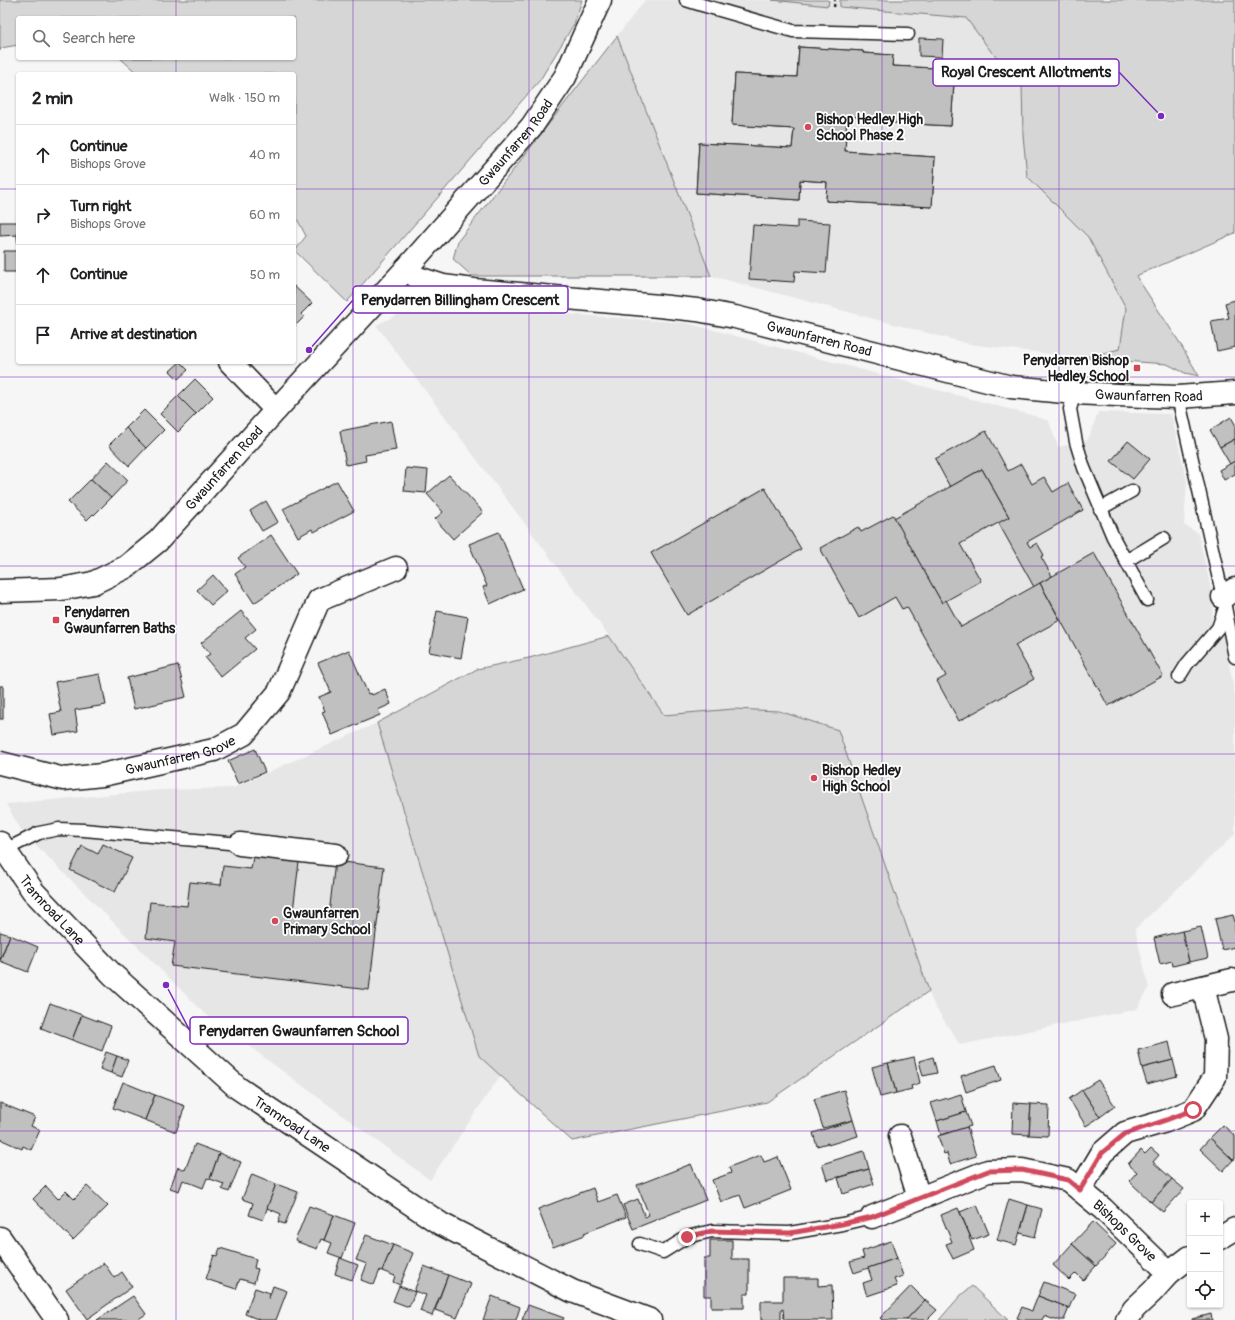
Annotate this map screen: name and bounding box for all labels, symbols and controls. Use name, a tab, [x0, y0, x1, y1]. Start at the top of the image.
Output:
search box	[16, 16, 296, 60]
icon: search	[30, 27, 52, 49]
text: Search here	[62, 29, 135, 48]
callout: Royal Crescent Allotments	[933, 59, 1119, 86]
text: Royal Crescent Allotments	[941, 63, 1111, 82]
text: 2 min	[32, 88, 73, 109]
text: Walk · 150 m	[209, 90, 280, 106]
street label: Gwaunfarren Road	[475, 96, 557, 190]
place label: Bishop Hedley High School Phase 2	[816, 111, 923, 144]
marker: Bishop Hedley High School Phase 2	[803, 122, 813, 132]
text: Continue	[70, 137, 128, 156]
icon: ahead	[32, 144, 54, 166]
text: 40 m	[249, 147, 280, 163]
text: Bishops Grove	[70, 156, 146, 172]
text: Turn right	[70, 197, 131, 216]
icon: right	[32, 204, 54, 226]
text: 60 m	[249, 207, 280, 223]
text: Bishops Grove	[70, 216, 146, 232]
icon: ahead	[32, 264, 54, 286]
text: Continue	[70, 265, 128, 284]
text: 50 m	[250, 267, 280, 283]
callout: Penydarren Billingham Crescent	[353, 286, 568, 313]
text: Penydarren Billingham Crescent	[361, 291, 560, 310]
street label: Gwaunfarren Road	[765, 317, 874, 360]
icon: arrive	[32, 324, 54, 346]
text: Arrive at destination	[70, 325, 197, 344]
place label: Penydarren Bishop Hedley School	[1023, 352, 1129, 385]
marker: Penydarren Bishop Hedley School	[1132, 363, 1142, 373]
street label: Gwaunfarren Road	[1095, 386, 1204, 406]
street label: Gwaunfarren Road	[182, 422, 267, 514]
place label: Penydarren Gwaunfarren Baths	[64, 604, 176, 637]
marker: Penydarren Gwaunfarren Baths	[51, 615, 61, 625]
street label: Gwaunfarren Grove	[124, 732, 239, 779]
place label: Bishop Hedley High School	[822, 762, 901, 795]
marker: Bishop Hedley High School	[809, 773, 819, 783]
street label: Tramroad Lane	[16, 872, 88, 949]
place label: Gwaunfarren Primary School	[283, 905, 371, 938]
marker: Gwaunfarren Primary School	[270, 916, 280, 926]
callout: Penydarren Gwaunfarren School	[190, 1017, 408, 1044]
text: Penydarren Gwaunfarren School	[198, 1022, 400, 1041]
street label: Tramroad Lane	[250, 1093, 334, 1157]
route start	[1184, 1101, 1202, 1119]
street label: Bishops Grove	[1089, 1196, 1160, 1265]
map controls	[1187, 1200, 1223, 1308]
button: +	[1187, 1200, 1223, 1236]
route end	[678, 1228, 696, 1246]
button: −	[1187, 1236, 1223, 1272]
button: locate	[1187, 1272, 1223, 1308]

